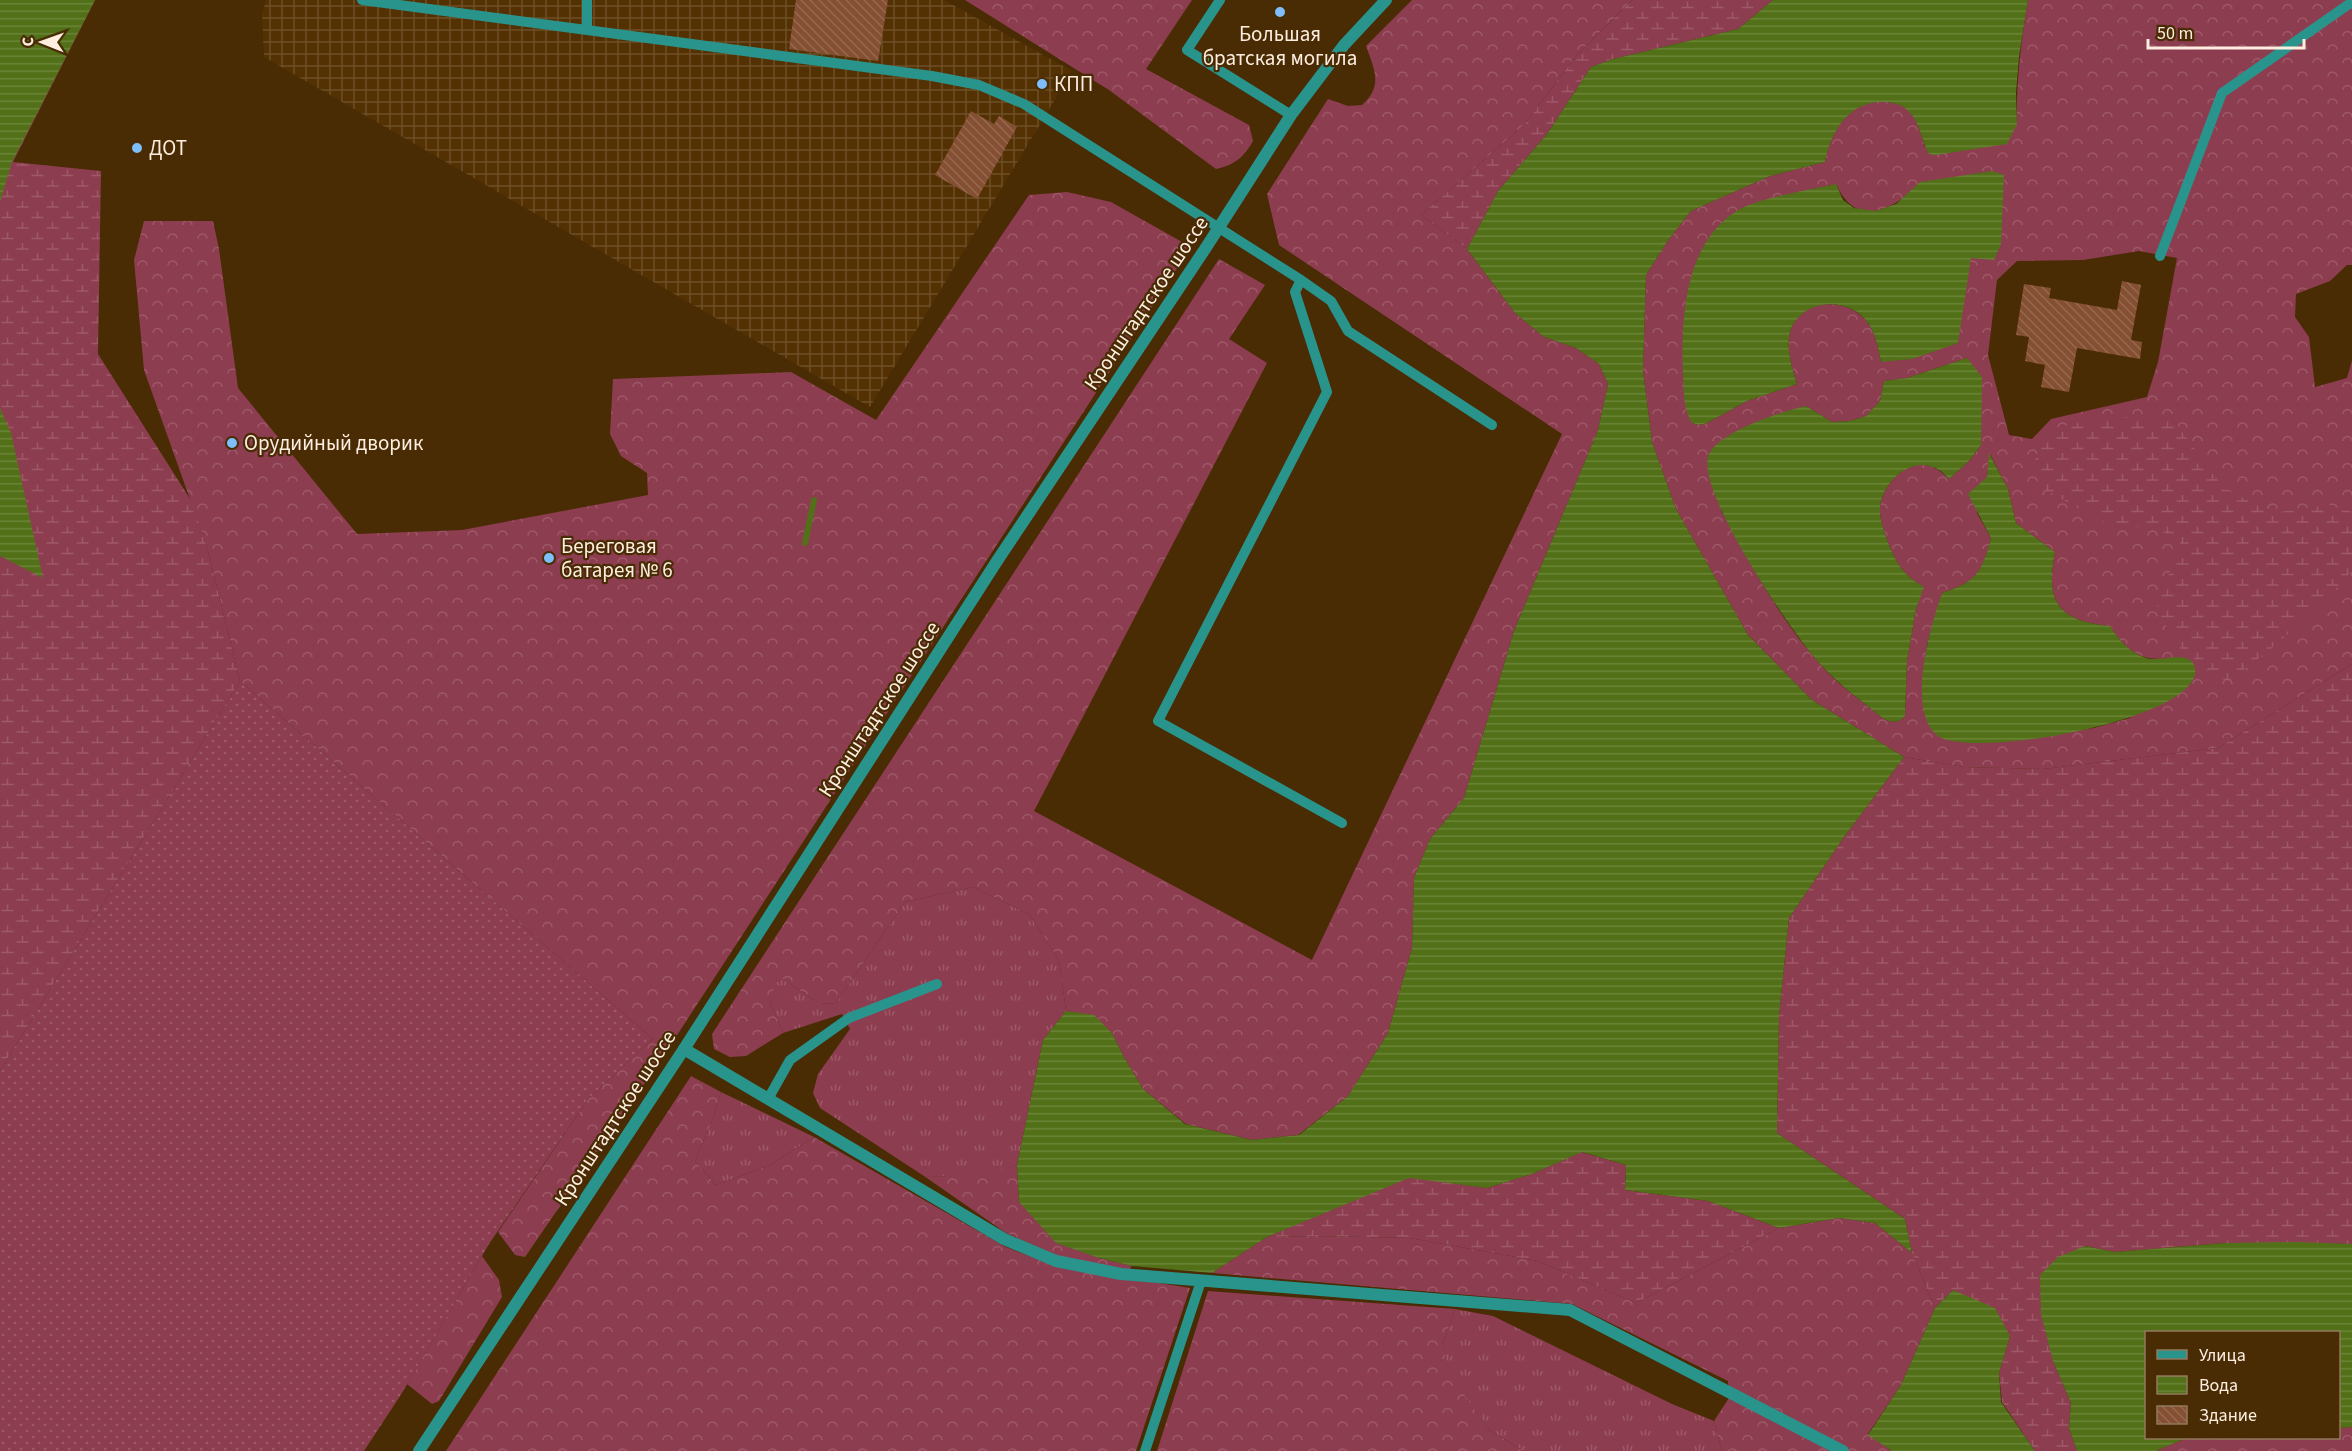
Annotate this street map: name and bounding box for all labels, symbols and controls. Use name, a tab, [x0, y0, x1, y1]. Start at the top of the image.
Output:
marker: Большая братская могила	[1273, 5, 1287, 19]
north arrow	[12, 12, 72, 72]
scale bar	[2148, 12, 2304, 50]
place label: Большая братская могила	[1203, 19, 1357, 73]
text: 50 m	[2157, 21, 2193, 46]
text: С	[17, 37, 39, 47]
place label: КПП	[1054, 69, 1093, 99]
marker: КПП	[1035, 77, 1049, 91]
place label: ДОТ	[149, 133, 187, 163]
marker: ДОТ	[130, 141, 144, 155]
street label: Кронштадтское шоссе	[1076, 210, 1216, 396]
place label: Орудийный дворик	[244, 428, 424, 458]
marker: Орудийный дворик	[225, 436, 239, 450]
place label: Береговая батарея № 6	[561, 531, 673, 585]
marker: Береговая батарея № 6	[542, 551, 556, 565]
street label: Кронштадтское шоссе	[811, 615, 947, 803]
street label: Кронштадтское шоссе	[547, 1024, 683, 1212]
legend	[2145, 1331, 2340, 1439]
text: Улица	[2199, 1343, 2246, 1368]
text: Вода	[2199, 1373, 2238, 1398]
text: Здание	[2199, 1403, 2257, 1428]

